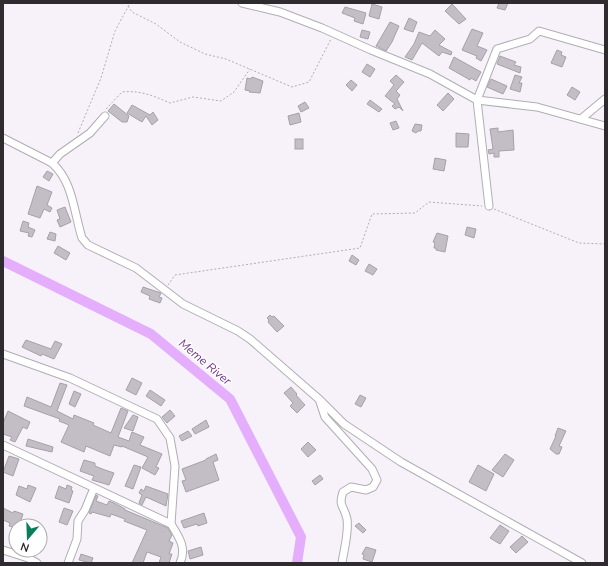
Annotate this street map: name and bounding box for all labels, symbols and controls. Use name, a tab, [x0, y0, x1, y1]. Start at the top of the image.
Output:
water label: Meme River	[175, 335, 235, 389]
north arrow	[8, 518, 48, 558]
text: N	[19, 539, 31, 555]

